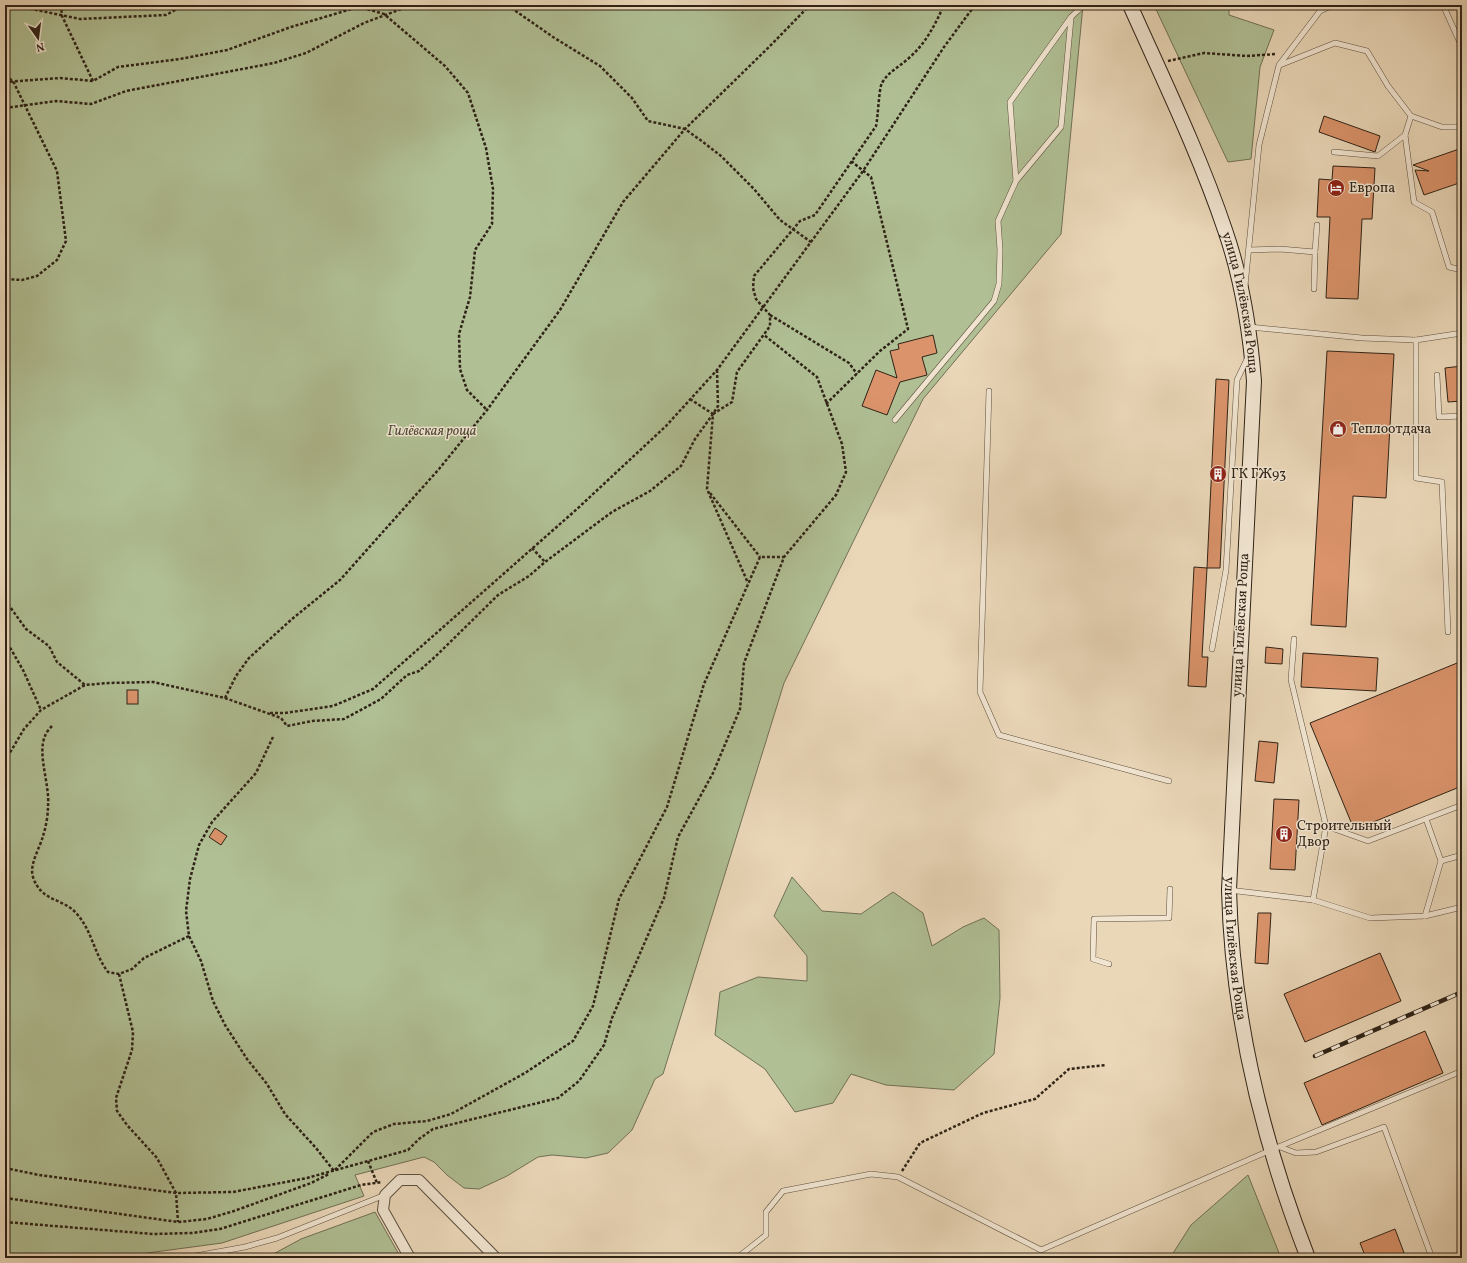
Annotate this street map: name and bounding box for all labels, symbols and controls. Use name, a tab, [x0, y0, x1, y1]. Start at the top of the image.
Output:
north arrow	[18, 18, 58, 58]
text: N	[34, 38, 46, 54]
hotel icon: Европа	[1326, 178, 1346, 198]
place label: Европа	[1349, 179, 1395, 198]
street label: улица Гилёвская Роща	[1217, 229, 1263, 375]
shop icon: Теплоотдача	[1328, 419, 1348, 439]
place label: Теплоотдача	[1351, 420, 1431, 439]
park label: Гилёвская роща	[388, 422, 477, 441]
building icon: ГК ГЖ93	[1208, 464, 1228, 484]
place label: ГК ГЖ93	[1231, 465, 1286, 484]
street label: улица Гилёвская Роща	[1228, 552, 1254, 697]
place label: Строительный Двор	[1297, 817, 1392, 852]
building icon: Строительный Двор	[1274, 824, 1294, 844]
street label: улица Гилёвская Роща	[1219, 876, 1251, 1022]

